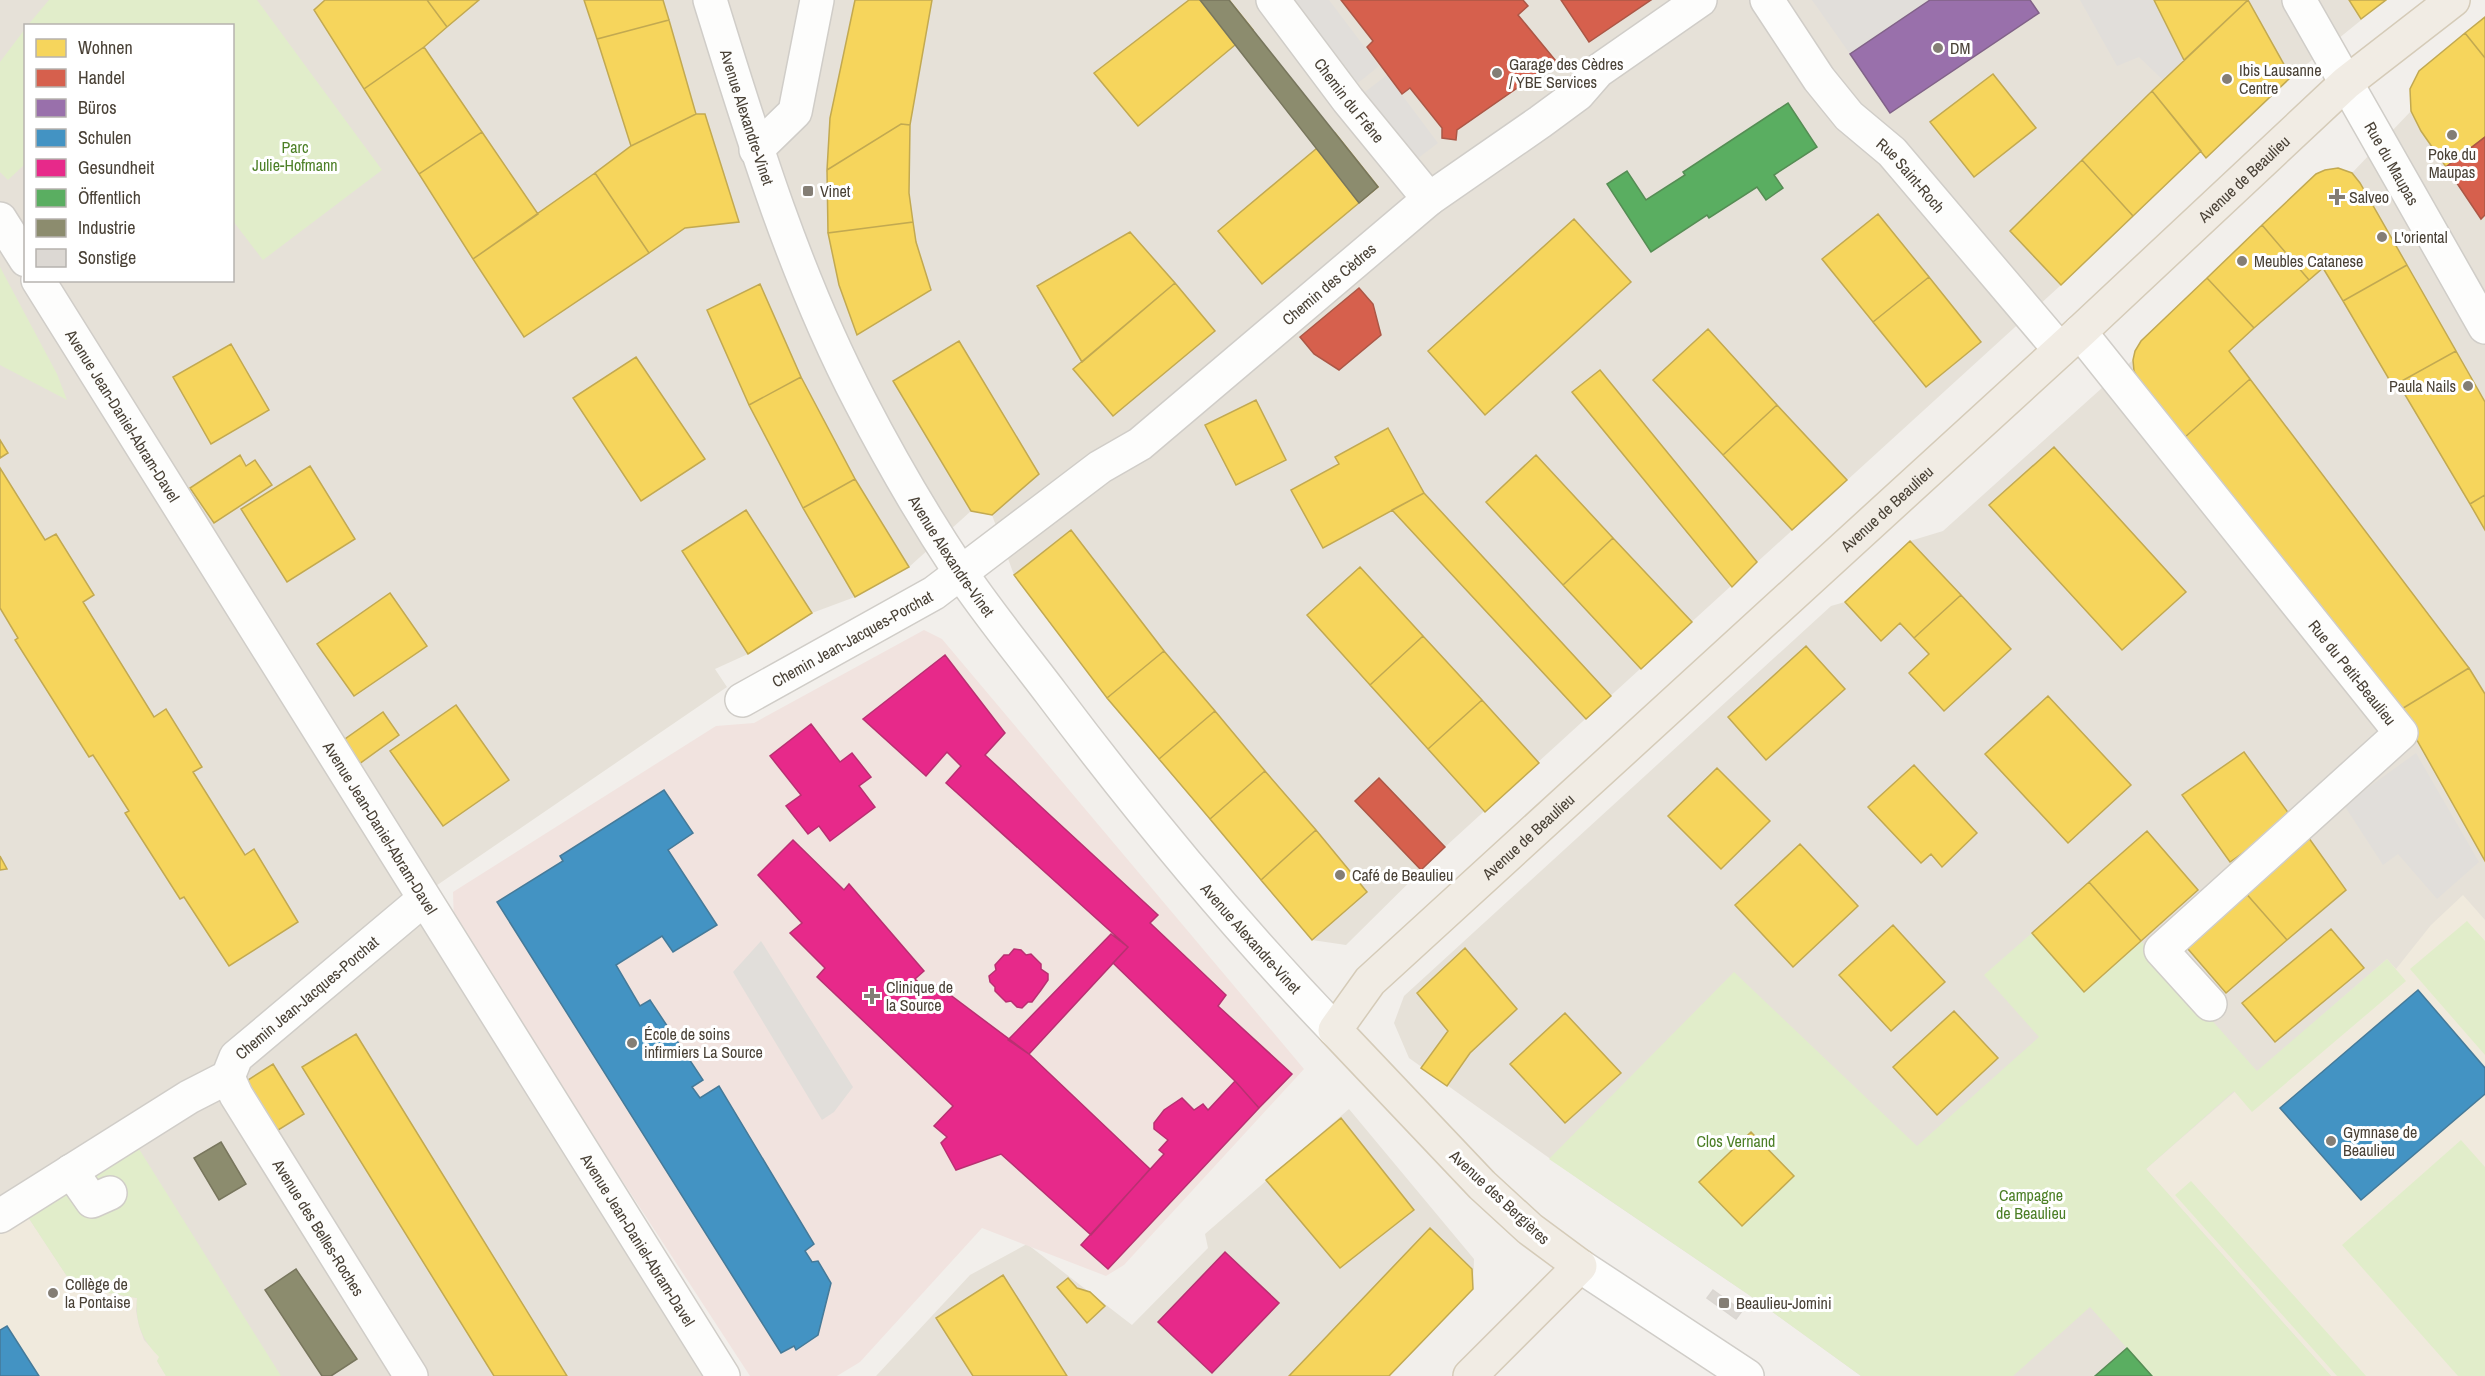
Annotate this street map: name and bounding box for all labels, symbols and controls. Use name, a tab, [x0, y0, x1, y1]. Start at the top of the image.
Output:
legend	[24, 24, 234, 282]
text: Wohnen	[78, 35, 133, 60]
place label: DM	[1950, 37, 1970, 59]
marker: DM	[1931, 41, 1945, 55]
street label: Avenue Alexandre-Vinet	[715, 46, 780, 188]
street label: Chemin du Frêne	[1309, 53, 1389, 147]
place label: Garage des Cèdres / YBE Services	[1509, 53, 1624, 93]
place label: Ibis Lausanne Centre	[2239, 59, 2321, 99]
text: Handel	[78, 65, 125, 90]
marker: Garage des Cèdres / YBE Services	[1490, 66, 1504, 80]
marker: Ibis Lausanne Centre	[2220, 72, 2234, 86]
text: Büros	[78, 95, 117, 120]
street label: Rue du Maupas	[2359, 118, 2424, 209]
text: Schulen	[78, 125, 131, 150]
marker: Poke du Maupas	[2445, 128, 2459, 142]
street label: Avenue de Beaulieu	[2192, 130, 2294, 228]
street label: Rue Saint-Roch	[1872, 133, 1950, 217]
park label: Parc Julie-Hofmann	[252, 136, 338, 176]
place label: Poke du Maupas	[2428, 143, 2476, 183]
text: Gesundheit	[78, 155, 154, 180]
place label: Vinet	[820, 180, 851, 202]
marker: Vinet	[801, 184, 815, 198]
text: Öffentlich	[78, 185, 141, 210]
place label: Salveo	[2349, 186, 2389, 208]
marker: Salveo	[2330, 190, 2344, 204]
text: Industrie	[78, 215, 135, 240]
place label: L'oriental	[2394, 226, 2448, 248]
marker: L'oriental	[2375, 230, 2389, 244]
street label: Chemin des Cèdres	[1277, 238, 1381, 330]
text: Sonstige	[78, 245, 136, 270]
place label: Meubles Catanese	[2254, 250, 2363, 272]
marker: Meubles Catanese	[2235, 254, 2249, 268]
street label: Avenue Jean-Daniel-Abram-Davel	[60, 324, 185, 506]
place label: Paula Nails	[2389, 375, 2456, 397]
marker: Paula Nails	[2461, 379, 2475, 393]
street label: Avenue de Beaulieu	[1835, 461, 1938, 557]
street label: Avenue Alexandre-Vinet	[903, 490, 1000, 622]
street label: Chemin Jean-Jacques-Porchat	[768, 585, 937, 692]
street label: Rue du Petit-Beaulieu	[2304, 615, 2401, 730]
street label: Avenue Jean-Daniel-Abram-Davel	[318, 736, 443, 918]
street label: Avenue de Beaulieu	[1476, 788, 1579, 885]
place label: Café de Beaulieu	[1352, 864, 1453, 886]
marker: Café de Beaulieu	[1333, 868, 1347, 882]
street label: Avenue Alexandre-Vinet	[1195, 877, 1306, 999]
street label: Chemin Jean-Jacques-Porchat	[230, 931, 383, 1064]
place label: Clinique de la Source	[886, 976, 953, 1016]
marker: Clinique de la Source	[863, 987, 881, 1005]
place label: École de soins infirmiers La Source	[644, 1023, 763, 1063]
marker: École de soins infirmiers La Source	[625, 1036, 639, 1050]
place label: Gymnase de Beaulieu	[2343, 1121, 2417, 1161]
park label: Clos Vernand	[1697, 1130, 1775, 1152]
marker: Gymnase de Beaulieu	[2324, 1134, 2338, 1148]
street label: Avenue des Bergières	[1444, 1144, 1555, 1249]
street label: Avenue Jean-Daniel-Abram-Davel	[575, 1149, 700, 1331]
street label: Avenue des Belles-Roches	[267, 1154, 370, 1300]
park label: Campagne de Beaulieu	[1996, 1184, 2066, 1224]
place label: Collège de la Pontaise	[65, 1273, 131, 1313]
marker: Collège de la Pontaise	[46, 1286, 60, 1300]
place label: Beaulieu-Jomini	[1736, 1292, 1832, 1314]
marker: Beaulieu-Jomini	[1717, 1296, 1731, 1310]

